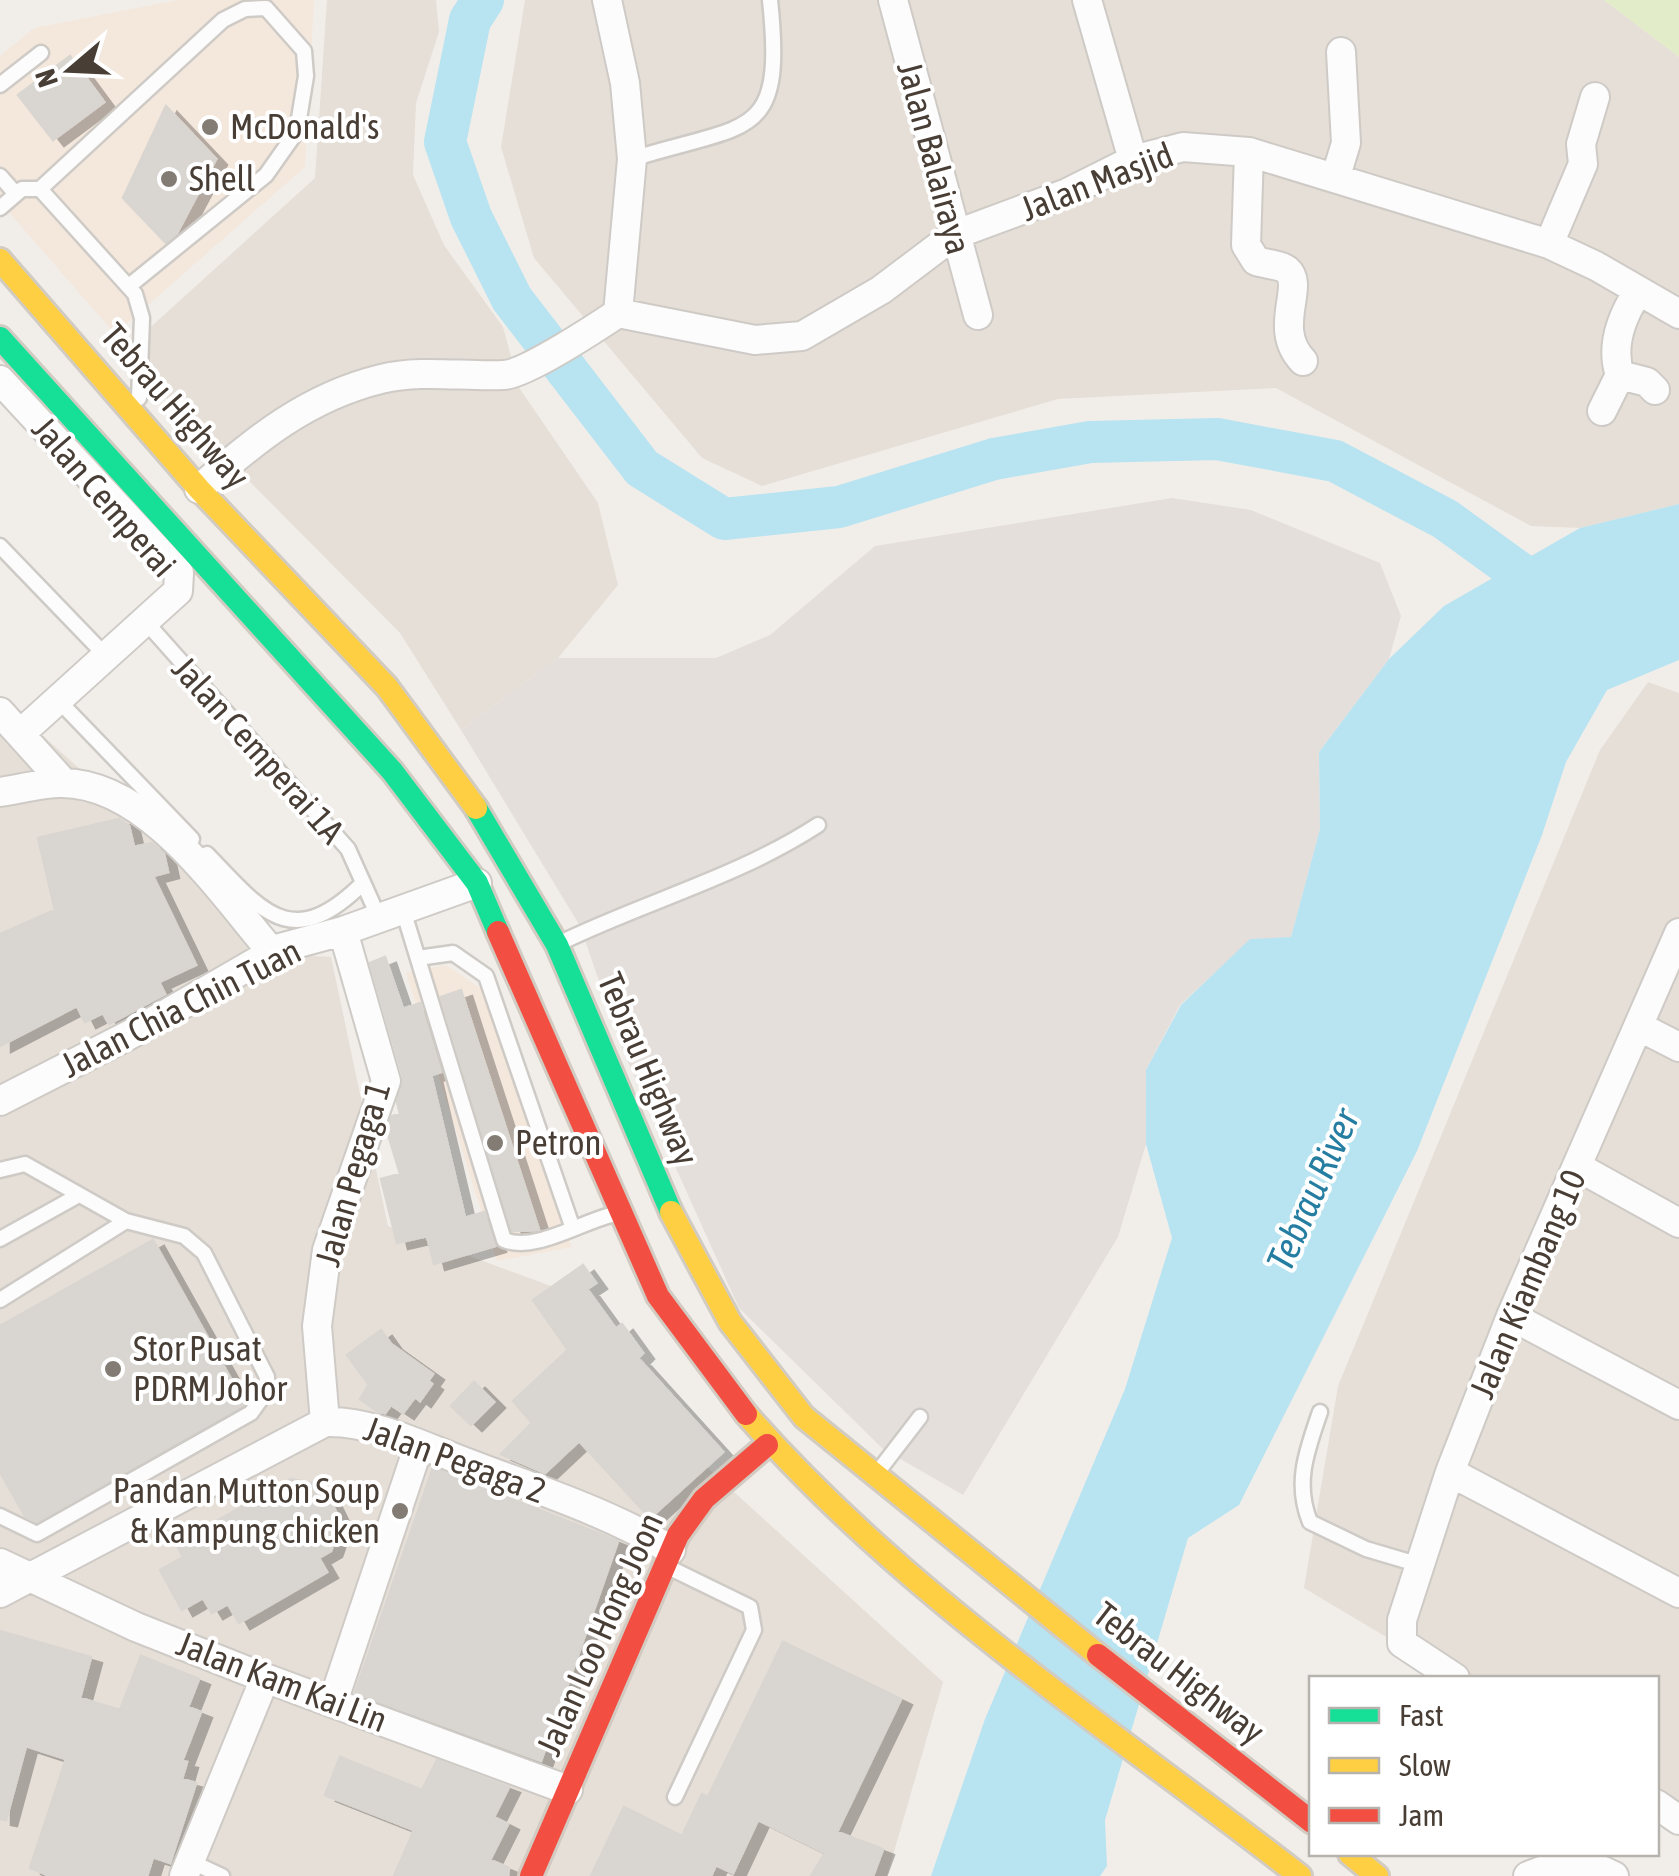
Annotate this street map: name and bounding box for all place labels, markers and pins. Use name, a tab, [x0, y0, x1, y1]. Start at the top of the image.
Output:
place label: McDonald's	[230, 106, 379, 146]
marker: McDonald's	[199, 116, 221, 138]
place label: Shell	[189, 158, 255, 198]
marker: Shell	[158, 168, 180, 190]
place label: Petron	[515, 1122, 602, 1162]
marker: Petron	[484, 1132, 506, 1154]
place label: Stor Pusat PDRM Johor	[133, 1328, 288, 1408]
marker: Stor Pusat PDRM Johor	[102, 1358, 124, 1380]
place label: Pandan Mutton Soup & Kampung chicken	[113, 1470, 380, 1550]
marker: Pandan Mutton Soup & Kampung chicken	[389, 1500, 411, 1522]

